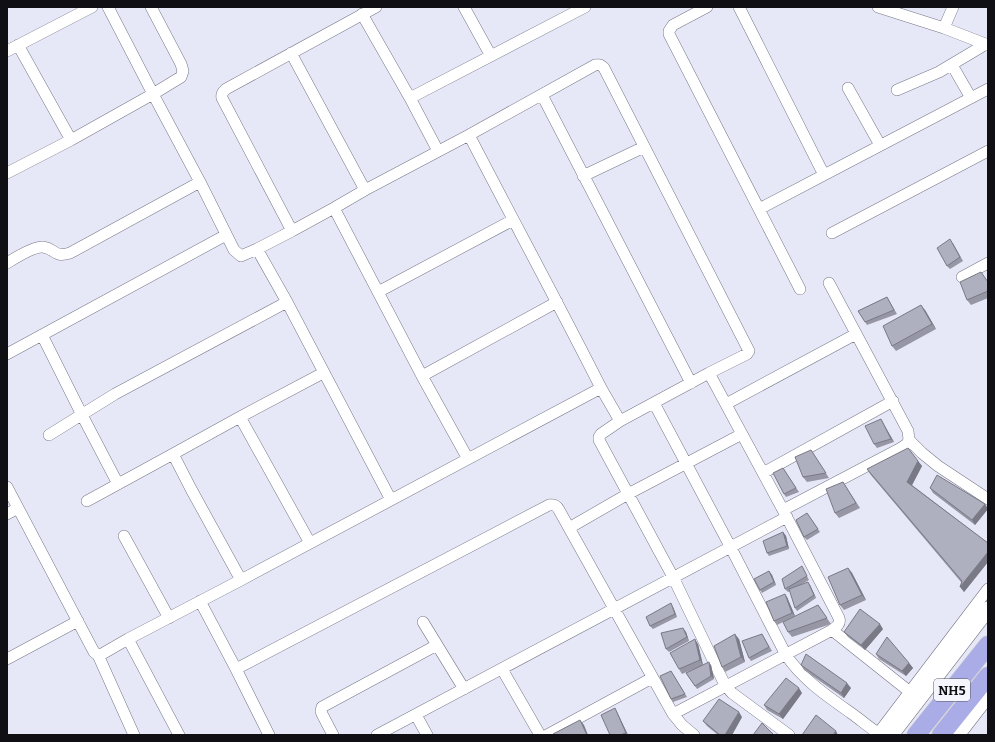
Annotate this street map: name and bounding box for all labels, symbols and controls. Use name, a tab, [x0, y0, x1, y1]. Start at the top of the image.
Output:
road number: NH5	[934, 679, 970, 701]

